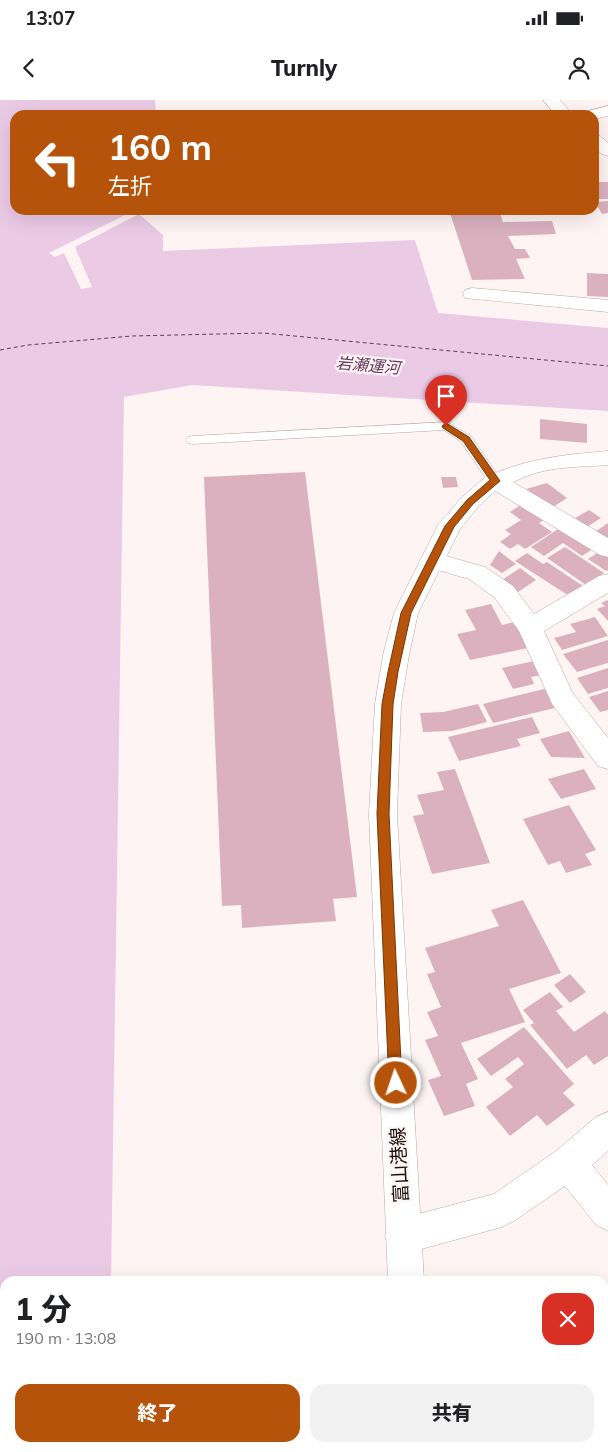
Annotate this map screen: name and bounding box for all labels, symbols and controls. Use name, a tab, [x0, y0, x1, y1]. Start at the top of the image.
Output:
text: 13:07	[25, 6, 75, 30]
icon: back	[15, 54, 43, 82]
text: Turnly	[271, 54, 337, 82]
icon: person	[565, 54, 593, 82]
text: 160 m	[108, 125, 212, 169]
icon: left	[25, 130, 90, 195]
text: 左折	[108, 172, 152, 200]
water label: 岩瀬運河	[335, 352, 404, 378]
pin	[425, 375, 467, 426]
icon: arrive	[432, 382, 460, 410]
position arrow	[369, 1056, 421, 1108]
street label: 富山港線	[385, 1126, 413, 1204]
text: 1 分	[15, 1290, 71, 1328]
button: close	[542, 1293, 594, 1345]
text: 190 m · 13:08	[15, 1328, 116, 1348]
button: 終了	[15, 1384, 300, 1442]
button: 共有	[310, 1384, 594, 1442]

